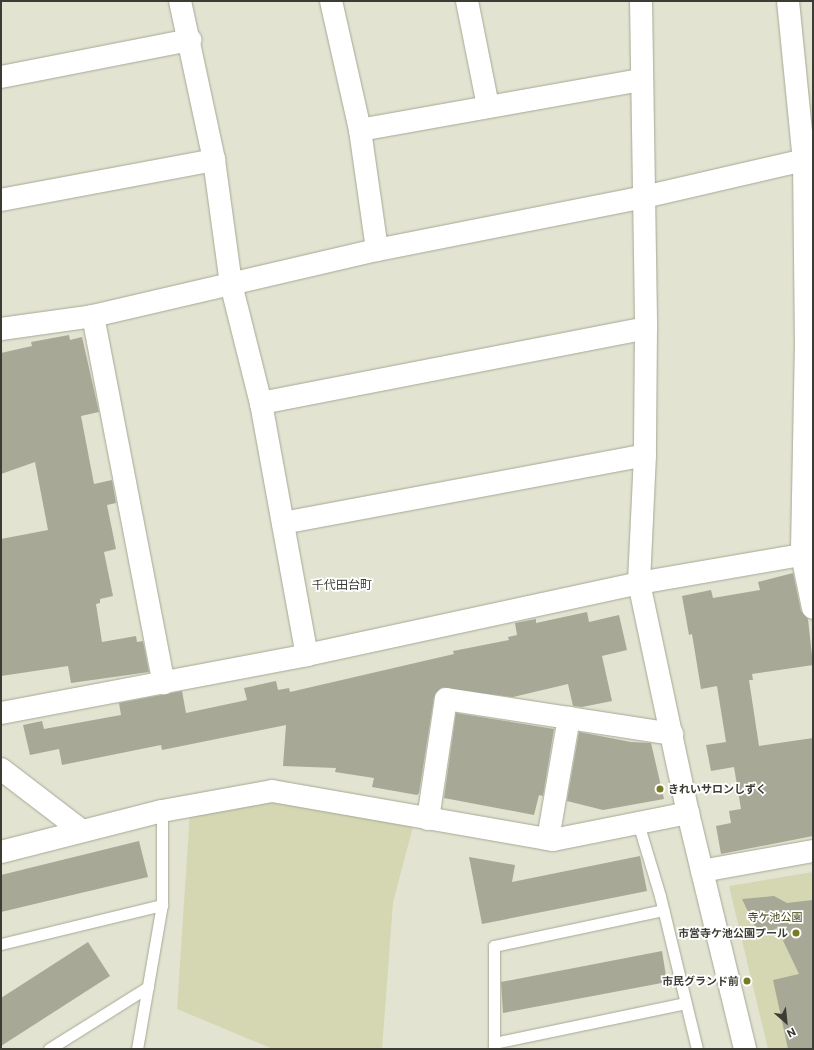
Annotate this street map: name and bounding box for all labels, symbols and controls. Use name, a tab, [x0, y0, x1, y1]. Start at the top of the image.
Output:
district label: 千代田台町	[312, 578, 372, 592]
place label: きれいサロンしずく	[668, 782, 767, 796]
marker: きれいサロンしずく	[655, 784, 665, 794]
park label: 寺ケ池公園	[748, 910, 802, 924]
place label: 市営寺ケ池公園プール	[678, 926, 788, 940]
marker: 市営寺ケ池公園プール	[791, 928, 801, 938]
place label: 市民グランド前	[662, 974, 739, 988]
marker: 市民グランド前	[742, 976, 752, 986]
north arrow	[766, 1002, 806, 1042]
text: N	[785, 1025, 798, 1041]

